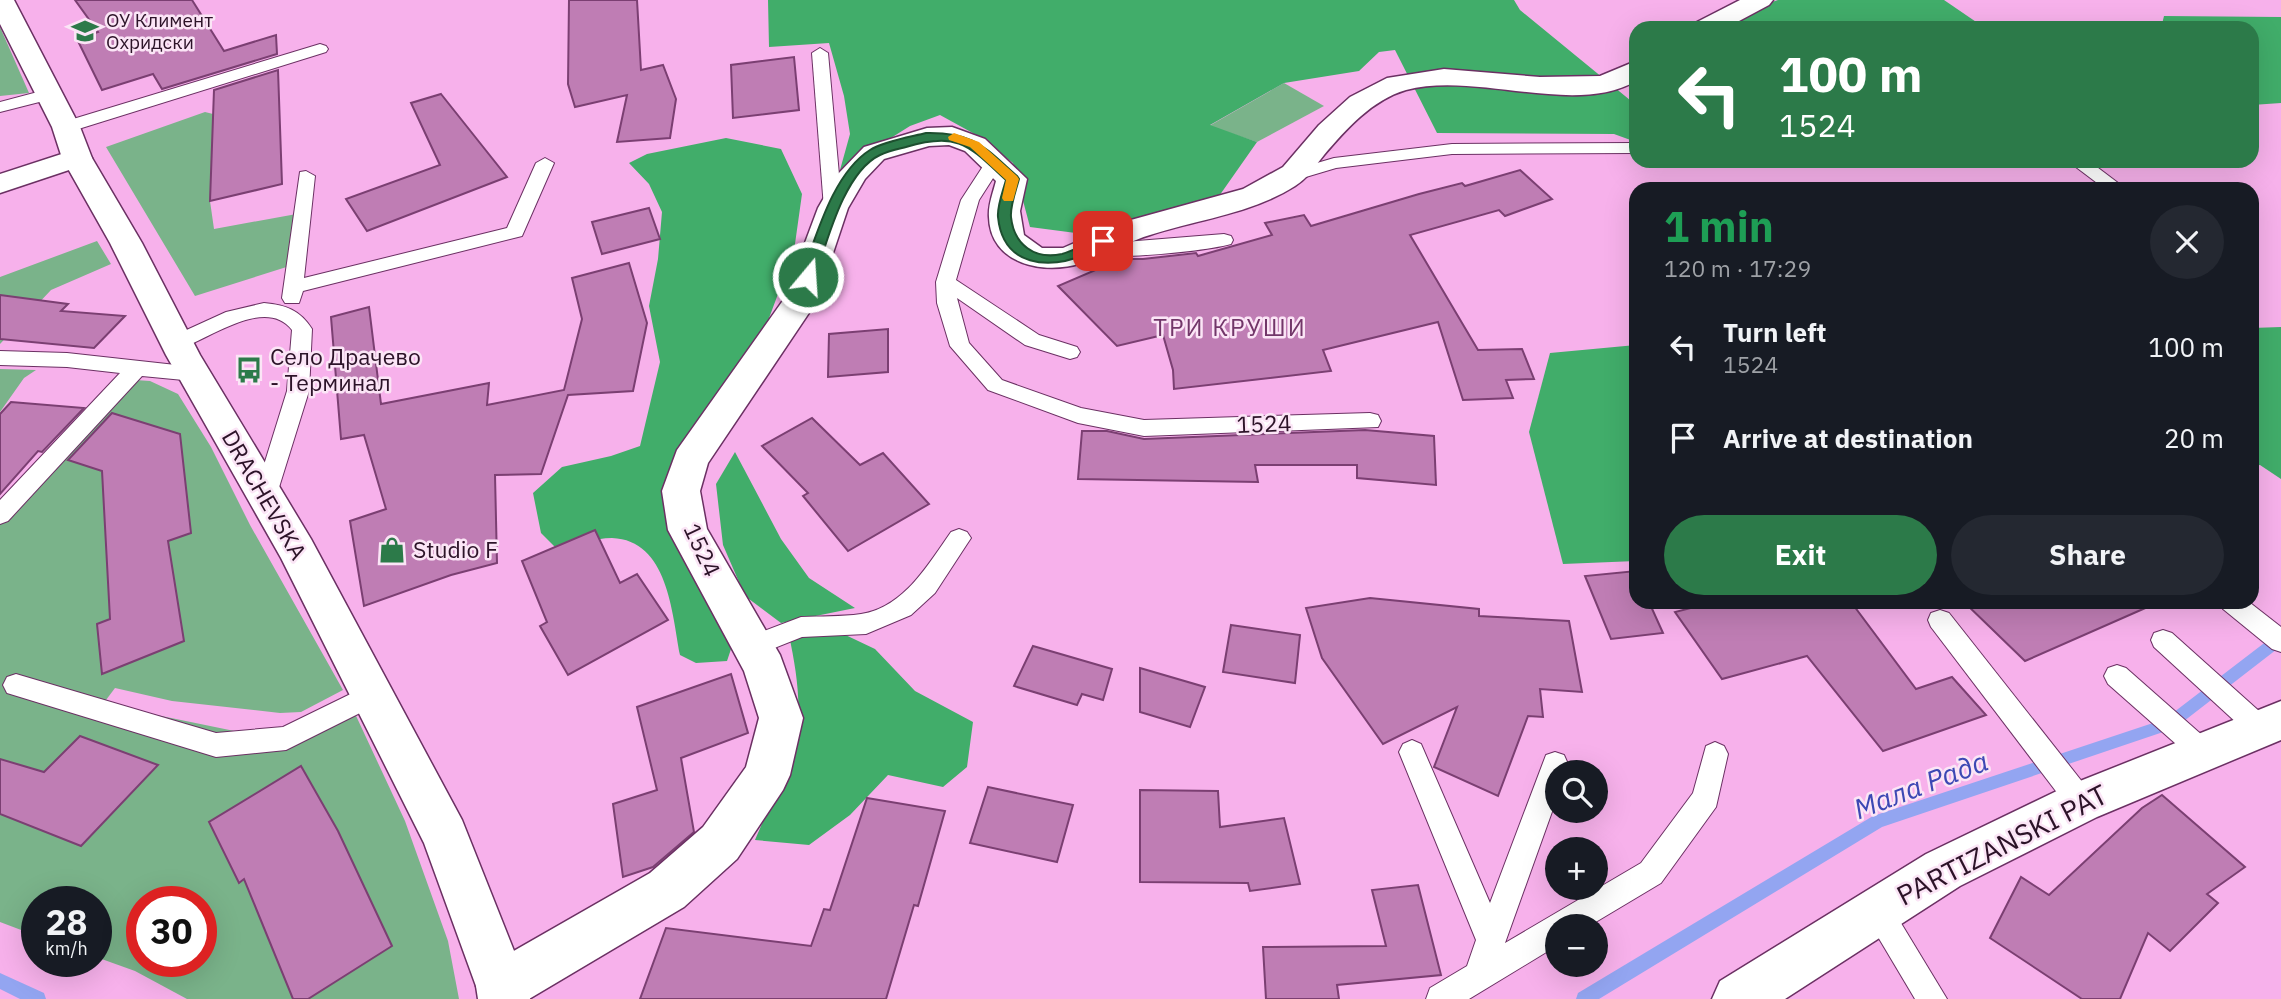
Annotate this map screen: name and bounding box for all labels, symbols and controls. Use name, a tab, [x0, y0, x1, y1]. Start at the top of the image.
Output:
place label: ОУ Климент Охридски	[106, 8, 213, 54]
school or university icon: ОУ Климент Охридски	[70, 16, 100, 46]
text: 100 m	[1779, 42, 1923, 105]
icon: left	[1664, 49, 1755, 140]
text: 1524	[1779, 104, 1856, 146]
text: 1 min	[1664, 199, 1774, 254]
button: close	[2150, 205, 2224, 279]
pin	[1073, 211, 1133, 271]
icon: arrive	[1084, 222, 1122, 260]
position arrow	[771, 240, 845, 314]
text: 120 m · 17:29	[1664, 253, 1811, 283]
district label: ТРИ КРУШИ	[1153, 311, 1307, 343]
text: Turn left	[1723, 315, 1826, 349]
icon: left	[1664, 328, 1702, 366]
text: 100 m	[2148, 330, 2224, 364]
place label: Село Драчево - Терминал	[270, 341, 421, 397]
text: 1524	[1723, 349, 1778, 379]
bus stop icon: Село Драчево - Терминал	[234, 355, 264, 385]
street label: 1524	[1236, 407, 1292, 439]
icon: arrive	[1664, 419, 1702, 457]
text: Arrive at destination	[1723, 421, 1973, 455]
text: 20 m	[2164, 421, 2224, 455]
street label: DRACHEVSKA	[216, 424, 314, 565]
button: Exit	[1664, 515, 1937, 595]
button: Share	[1951, 515, 2224, 595]
street label: 1524	[678, 518, 728, 581]
place label: Studio F	[413, 534, 498, 564]
shop icon: Studio F	[377, 535, 407, 565]
water label: Мала Рада	[1848, 742, 1993, 827]
map controls	[1545, 760, 1608, 977]
button: search	[1545, 760, 1608, 823]
street label: PARTIZANSKI PAT	[1890, 776, 2113, 914]
button: +	[1545, 837, 1608, 900]
speed limit sign: 30	[126, 886, 217, 977]
text: 28	[45, 899, 88, 945]
button: −	[1545, 914, 1608, 977]
text: km/h	[45, 937, 88, 960]

